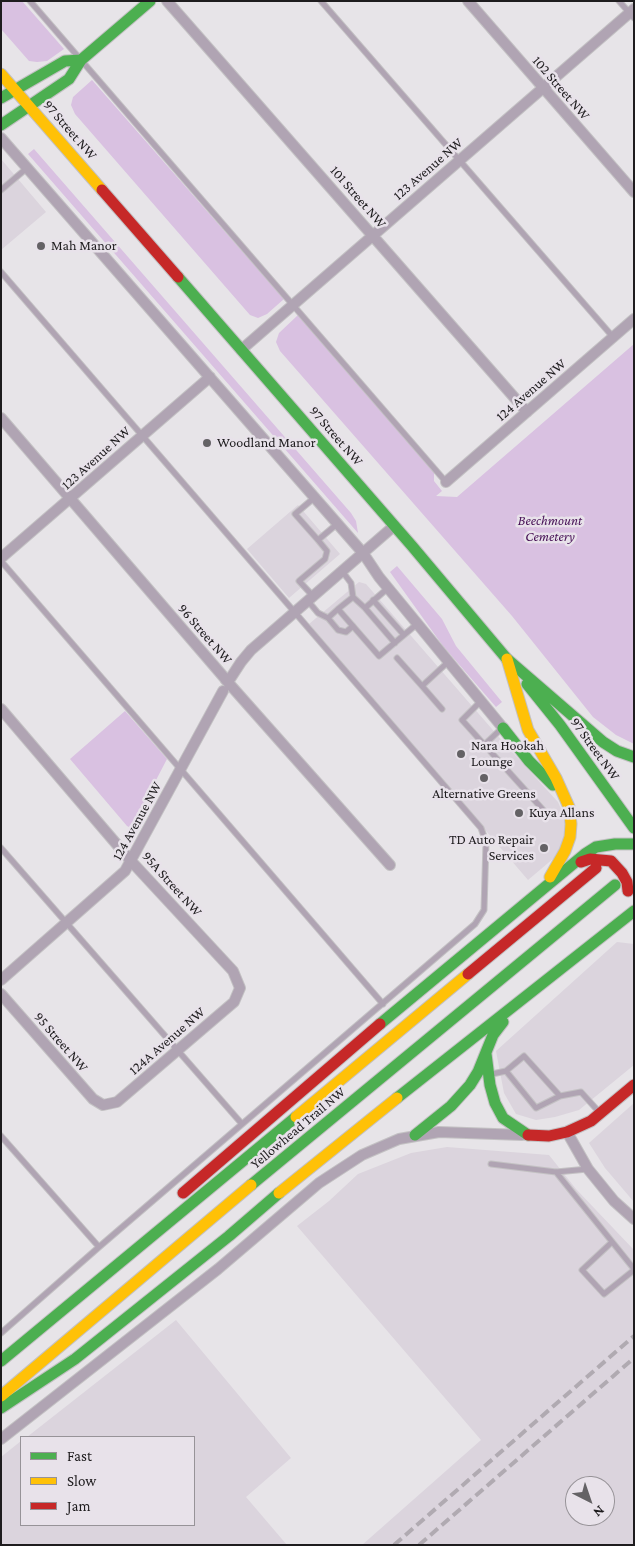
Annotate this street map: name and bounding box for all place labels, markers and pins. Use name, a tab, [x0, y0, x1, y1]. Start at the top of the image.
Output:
place label: Mah Manor	[51, 238, 117, 254]
marker: Mah Manor	[35, 240, 47, 252]
place label: Woodland Manor	[217, 435, 316, 451]
marker: Woodland Manor	[201, 437, 213, 449]
place label: Nara Hookah Lounge	[471, 738, 544, 770]
marker: Nara Hookah Lounge	[455, 748, 467, 760]
marker: Alternative Greens	[478, 772, 490, 784]
place label: Alternative Greens	[432, 786, 536, 802]
place label: Kuya Allans	[529, 805, 595, 821]
marker: Kuya Allans	[513, 807, 525, 819]
place label: TD Auto Repair Services	[449, 832, 534, 864]
marker: TD Auto Repair Services	[538, 842, 550, 854]

